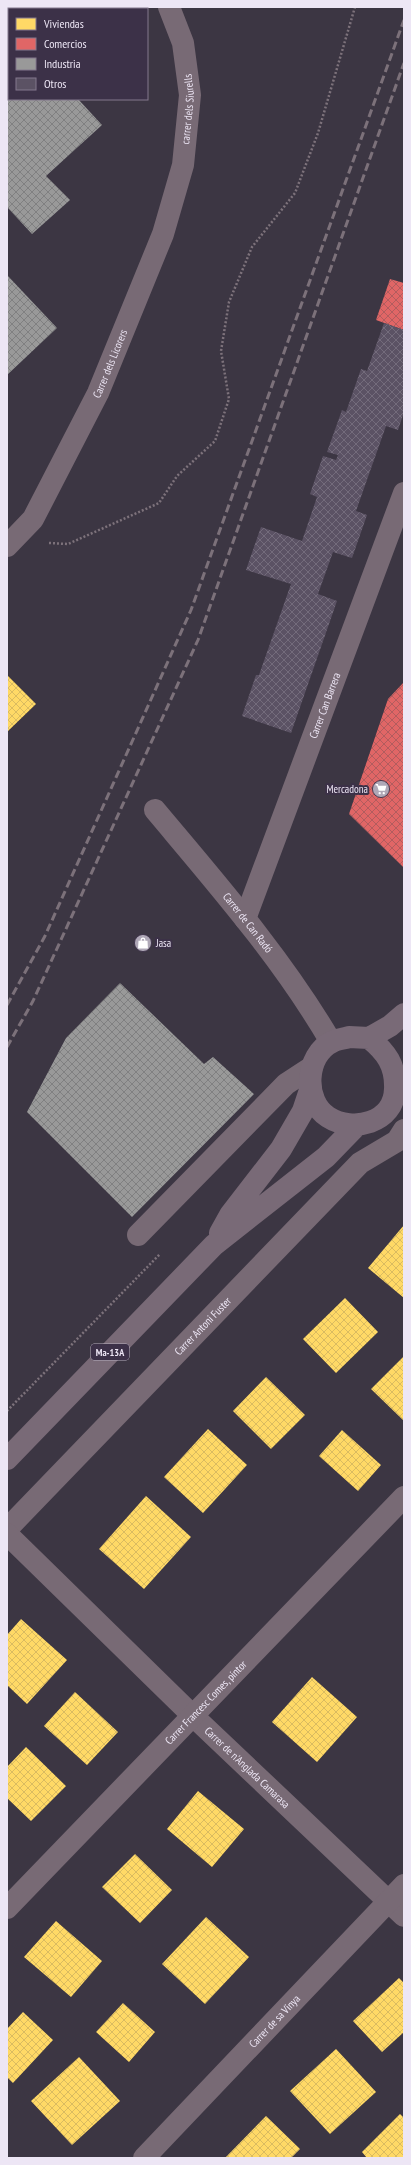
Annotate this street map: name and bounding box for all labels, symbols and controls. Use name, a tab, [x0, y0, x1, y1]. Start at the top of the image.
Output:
legend	[8, 8, 148, 100]
text: Viviendas	[43, 16, 84, 31]
text: Comercios	[44, 36, 87, 51]
text: Industria	[44, 56, 81, 71]
street label: carrer dels Siurells	[178, 73, 197, 145]
text: Otros	[44, 76, 66, 91]
street label: Carrer dels Licorers	[90, 327, 130, 400]
street label: Carrer Can Barrera	[306, 670, 343, 740]
supermarket icon: Mercadona	[371, 779, 391, 799]
place label: Mercadona	[326, 782, 368, 796]
street label: Carrer de Can Radó	[220, 890, 276, 956]
shop icon: Jasa	[133, 933, 153, 953]
place label: Jasa	[155, 936, 171, 950]
street label: Carrer Antoni Fuster	[171, 1294, 234, 1358]
road number: Ma-13A	[91, 1344, 129, 1360]
street label: Carrer Francesc Comes, pintor	[162, 1657, 249, 1747]
street label: Carrer de n'Anglada Camarasa	[202, 1724, 293, 1811]
street label: Carrer de sa Vinya	[246, 1992, 303, 2051]

